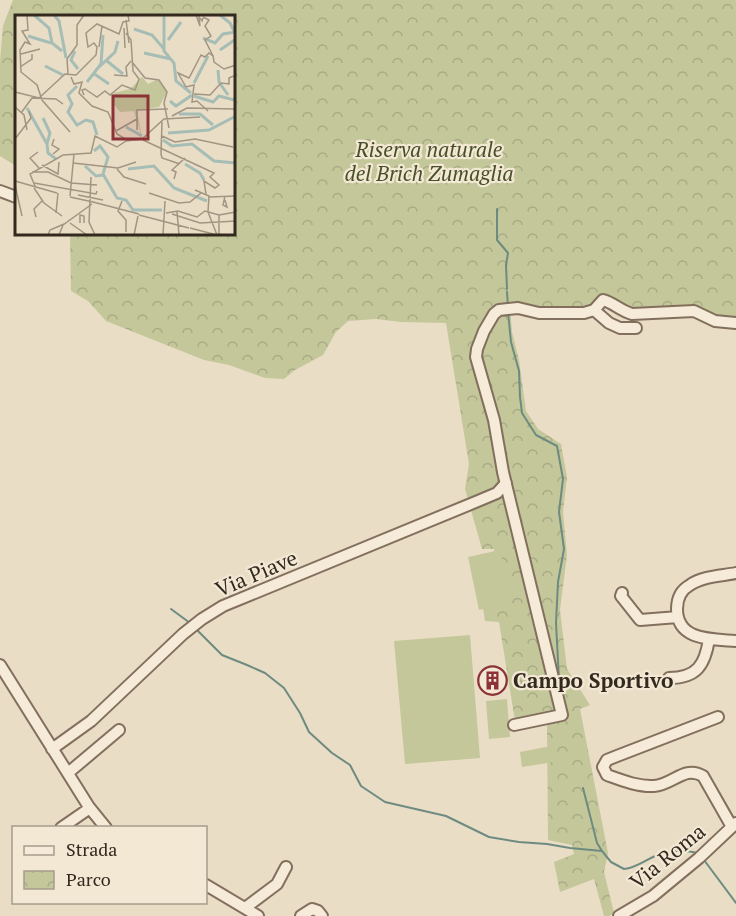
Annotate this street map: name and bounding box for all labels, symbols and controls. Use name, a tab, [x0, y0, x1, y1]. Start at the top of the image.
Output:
inset map	[15, 15, 236, 236]
park label: Riserva naturale del Brich Zumaglia	[345, 135, 514, 187]
street label: Via Piave	[211, 543, 301, 603]
building icon: Campo Sportivo	[476, 664, 508, 696]
place label: Campo Sportivo	[513, 666, 674, 694]
street label: Via Roma	[623, 817, 711, 895]
legend	[12, 826, 207, 904]
text: Strada	[66, 837, 117, 861]
text: Parco	[66, 867, 111, 891]

